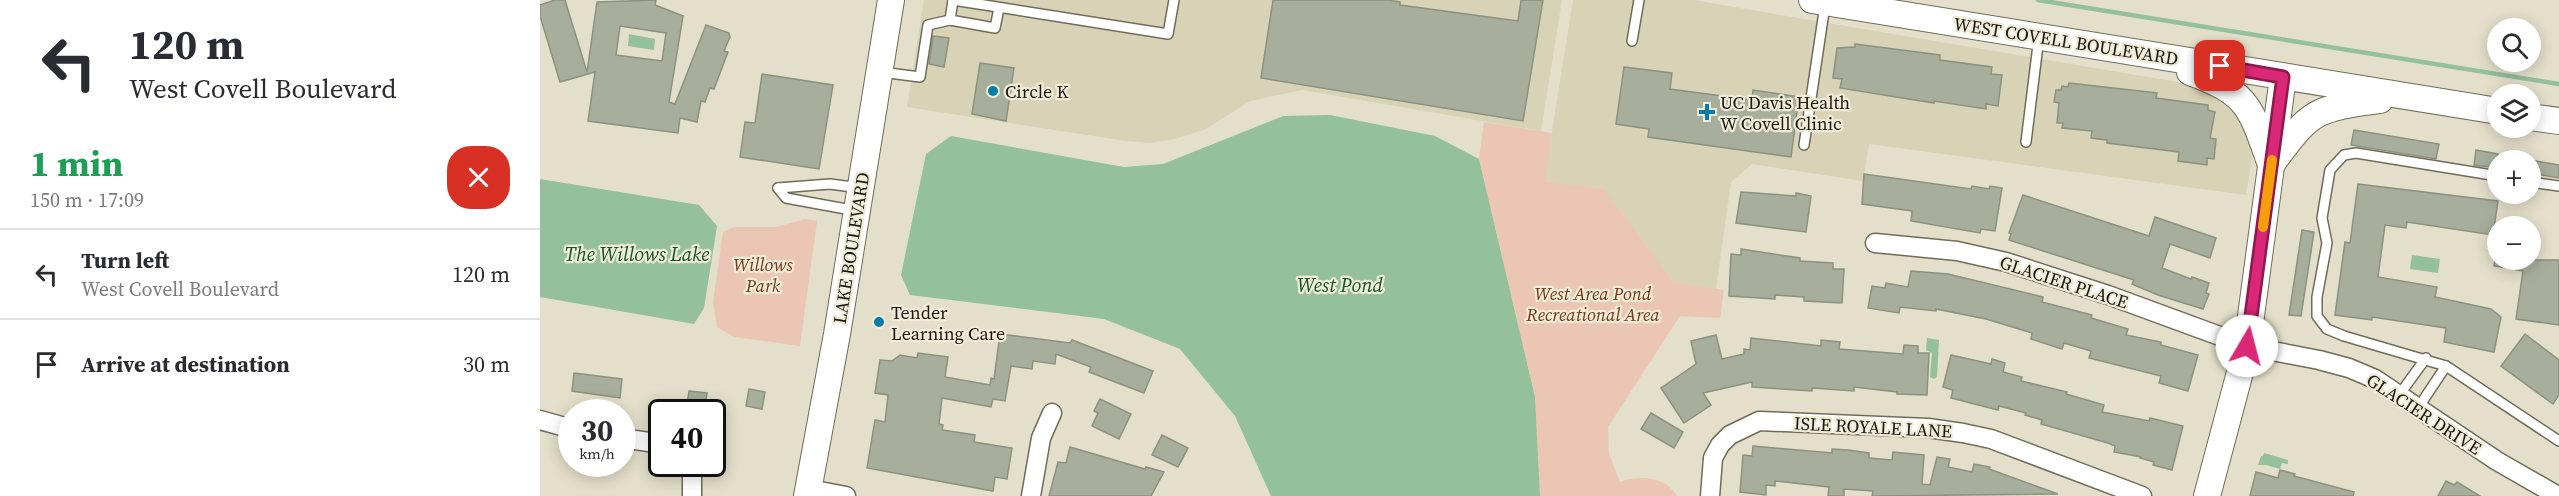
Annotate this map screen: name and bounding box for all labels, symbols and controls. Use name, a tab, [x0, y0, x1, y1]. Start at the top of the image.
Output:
street label: WEST COVELL BOULEVARD	[1952, 11, 2180, 71]
text: 120 m	[129, 15, 244, 73]
map controls	[2487, 18, 2541, 270]
button: search	[2487, 18, 2541, 72]
icon: left	[30, 24, 108, 102]
pin	[2194, 40, 2245, 91]
icon: arrive	[2203, 49, 2236, 82]
text: West Covell Boulevard	[129, 70, 397, 107]
place label: Circle K	[1005, 79, 1069, 104]
marker: Circle K	[986, 84, 1000, 98]
button: layers	[2487, 84, 2541, 138]
place label: UC Davis Health W Covell Clinic	[1720, 90, 1850, 136]
marker: UC Davis Health W Covell Clinic	[1698, 103, 1716, 121]
text: 1 min	[30, 139, 123, 188]
button: close	[447, 146, 510, 209]
button: +	[2487, 150, 2541, 204]
street label: LAKE BOULEVARD	[827, 170, 875, 326]
text: 150 m · 17:09	[30, 186, 144, 214]
button: −	[2487, 216, 2541, 270]
water label: The Willows Lake	[565, 240, 709, 268]
text: Turn left	[81, 245, 169, 275]
street label: GLACIER PLACE	[1997, 249, 2131, 315]
park label: Willows Park	[733, 252, 793, 298]
icon: left	[30, 258, 63, 291]
text: 120 m	[452, 259, 510, 289]
water label: West Pond	[1297, 271, 1384, 299]
text: West Covell Boulevard	[81, 275, 279, 303]
park label: West Area Pond Recreational Area	[1525, 281, 1660, 327]
place label: Tender Learning Care	[891, 300, 1005, 346]
position arrow	[2215, 314, 2279, 378]
marker: Tender Learning Care	[872, 315, 886, 329]
icon: arrive	[30, 348, 63, 381]
text: Arrive at destination	[81, 349, 290, 379]
text: 30 m	[463, 349, 510, 379]
street label: GLACIER DRIVE	[2362, 367, 2486, 461]
speed limit sign: 40	[648, 399, 726, 477]
text: 30	[581, 410, 613, 451]
street label: ISLE ROYALE LANE	[1793, 410, 1953, 444]
text: km/h	[579, 443, 615, 464]

